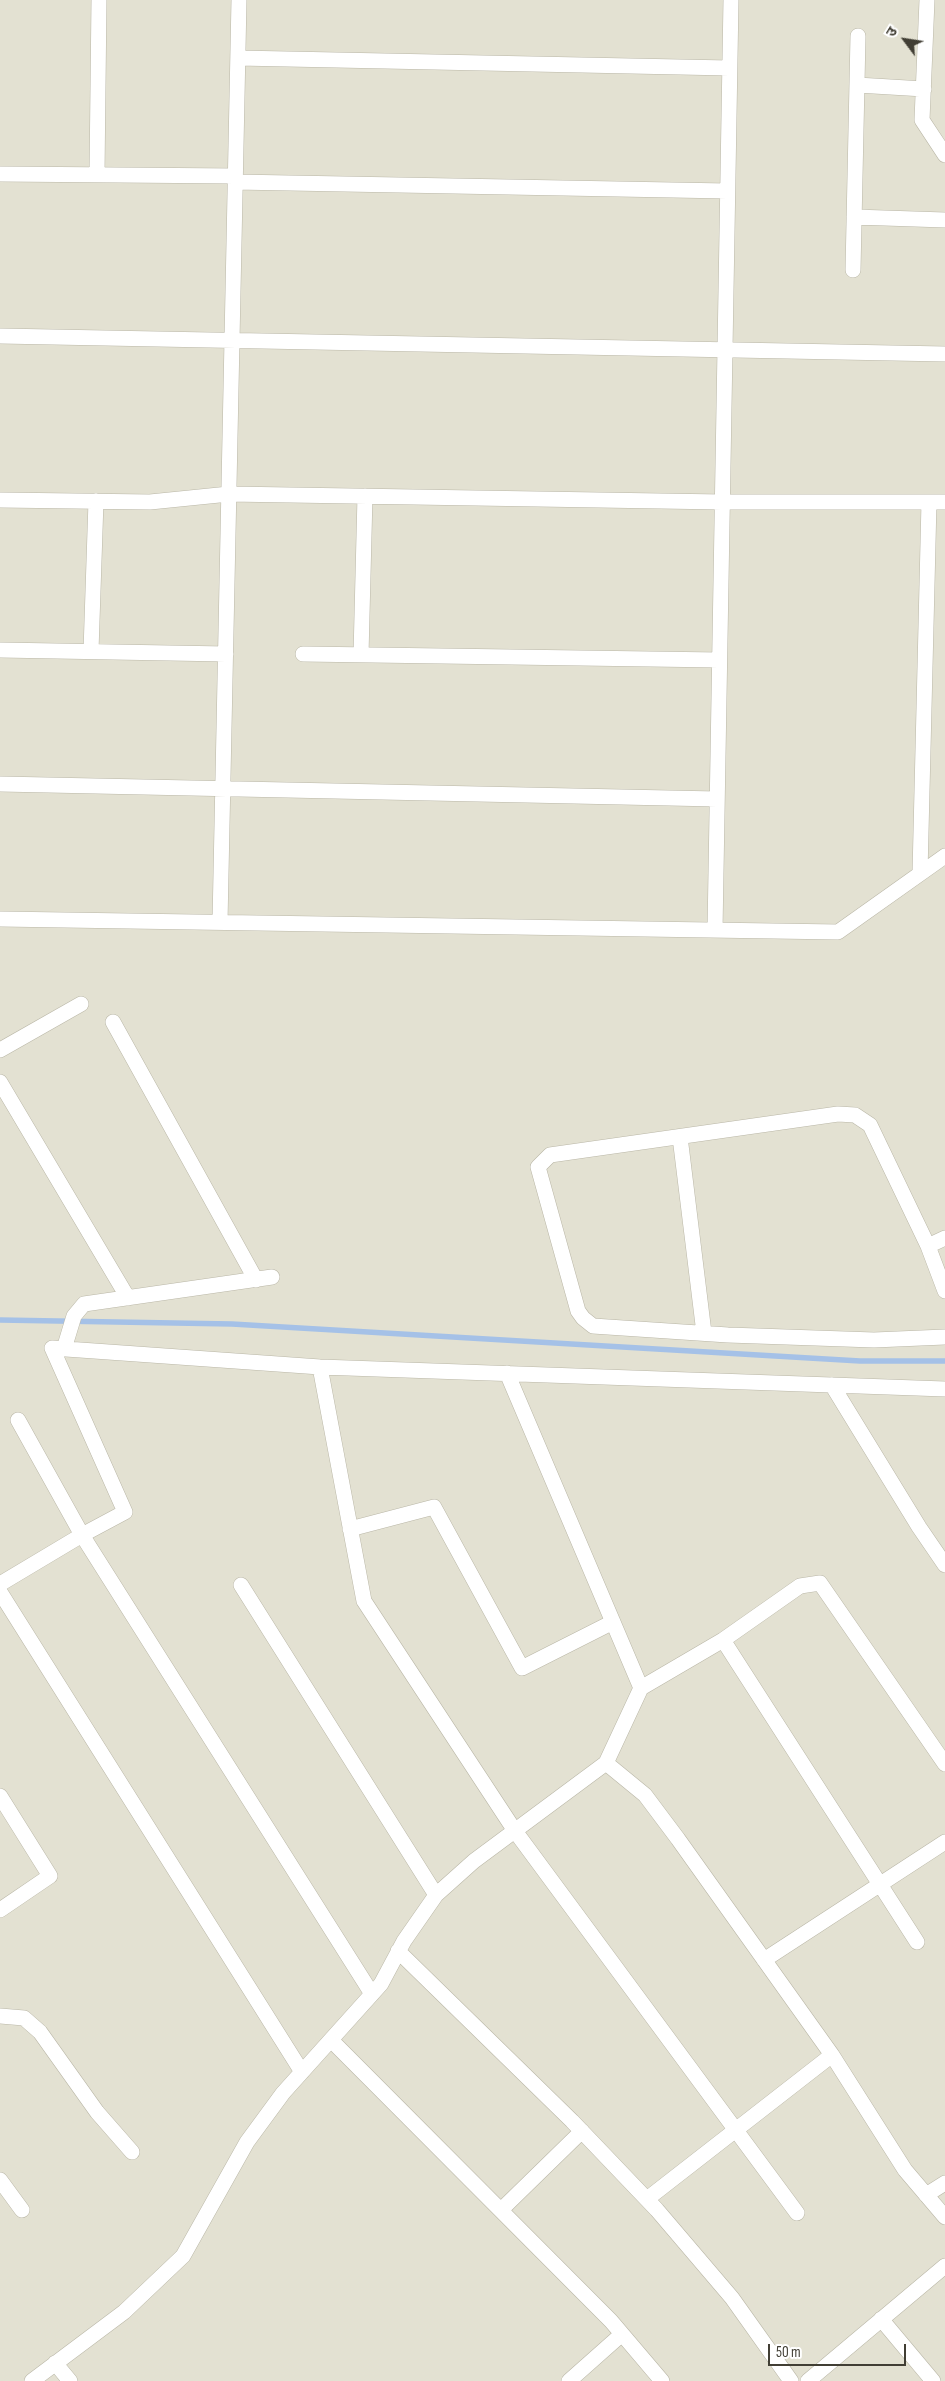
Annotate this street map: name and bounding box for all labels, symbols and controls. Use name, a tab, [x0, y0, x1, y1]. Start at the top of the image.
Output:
north arrow	[880, 15, 930, 65]
text: उ	[882, 24, 901, 40]
scale bar	[770, 2334, 908, 2366]
text: 50 m	[776, 2343, 801, 2362]

